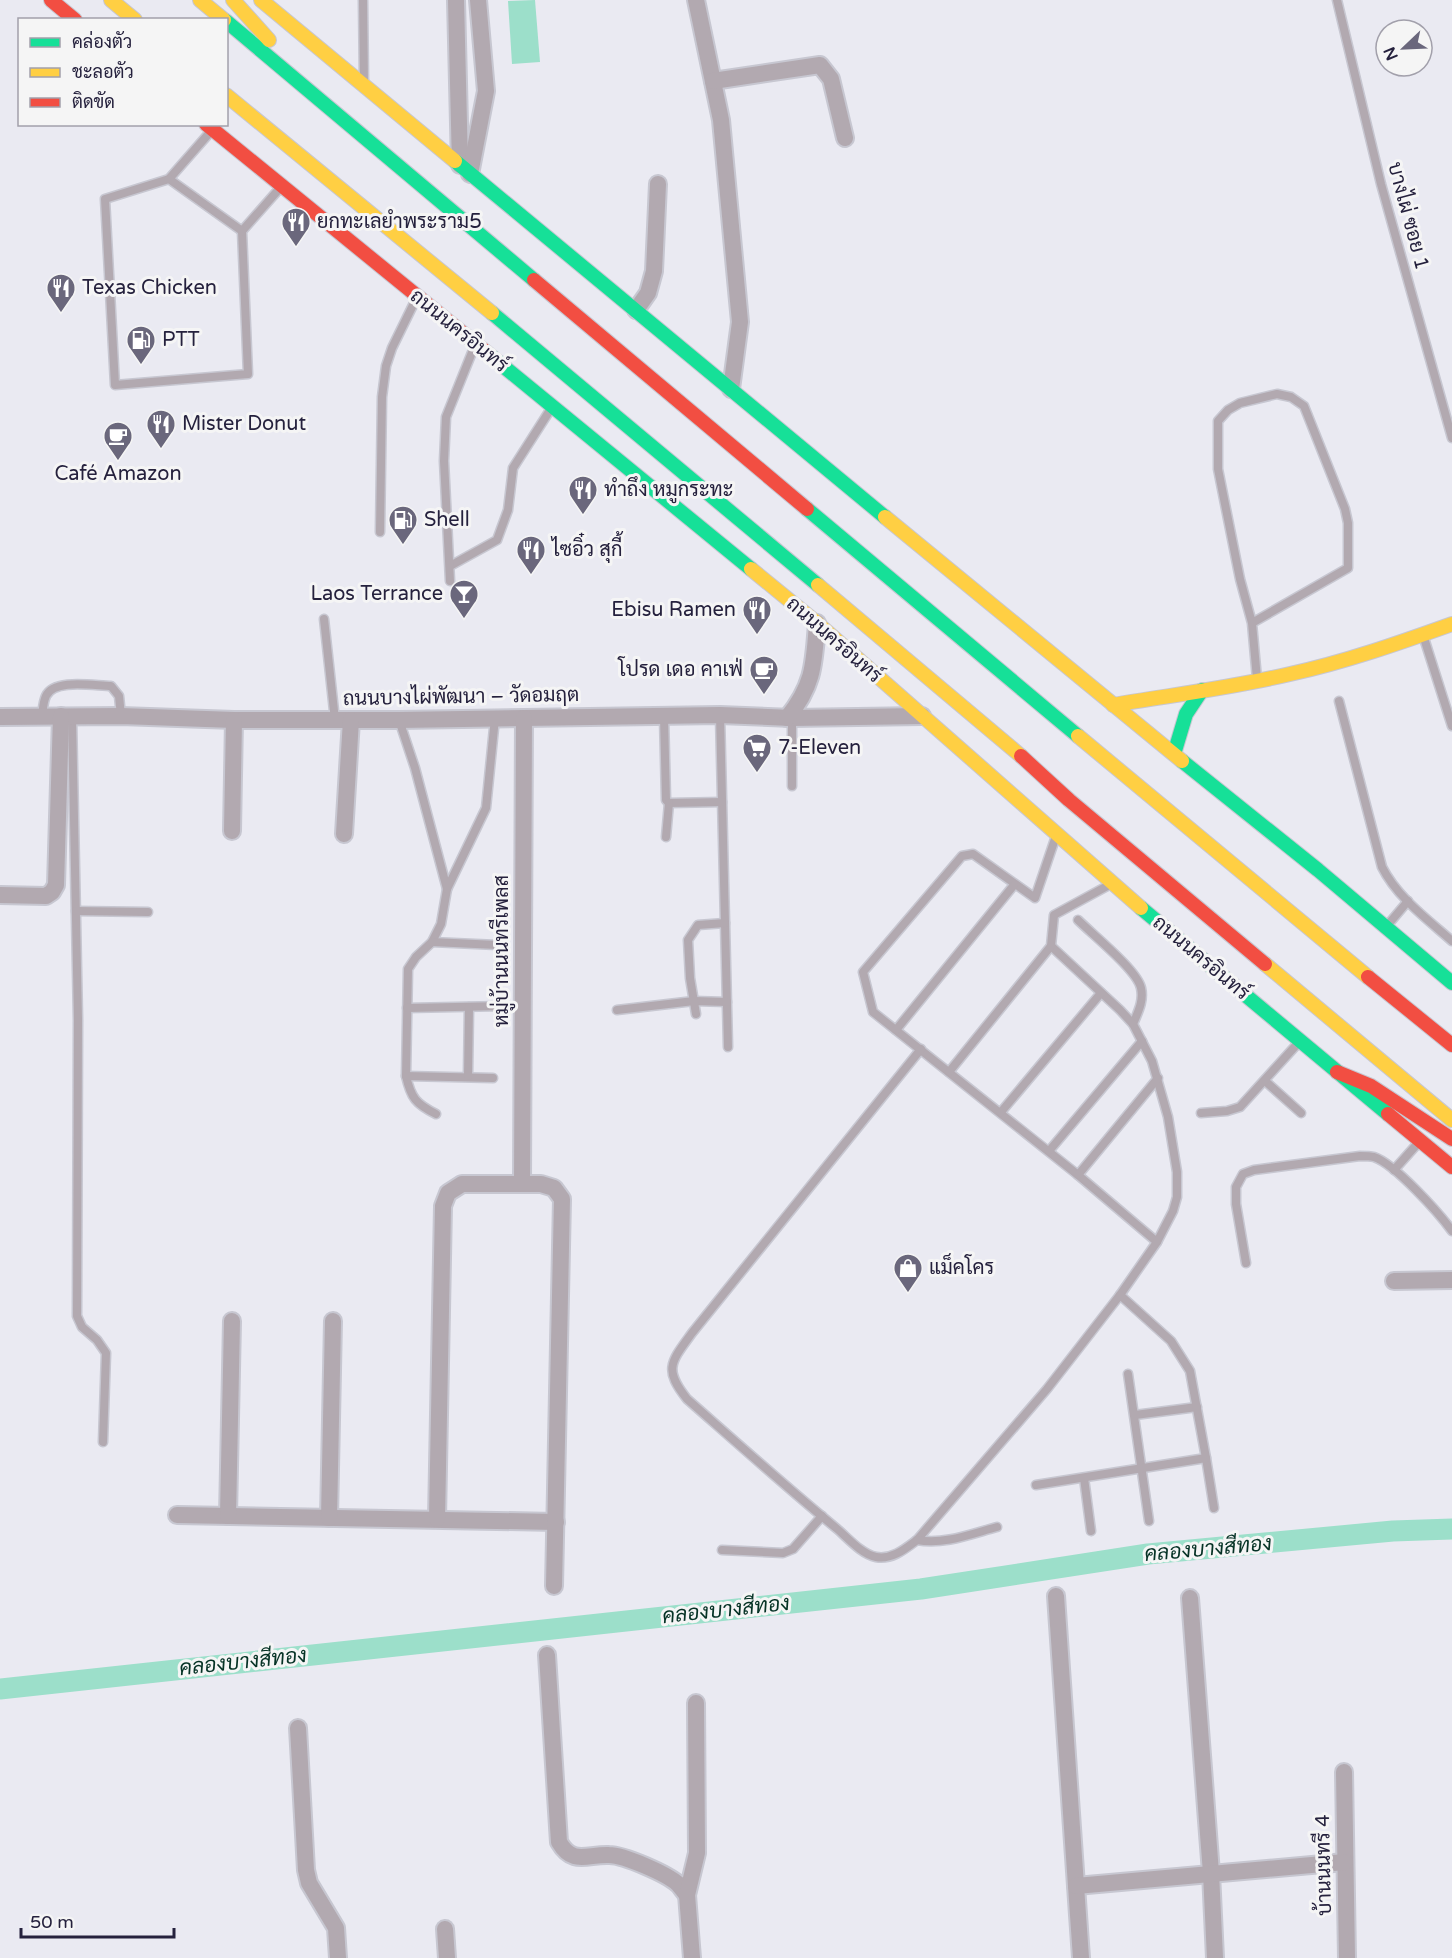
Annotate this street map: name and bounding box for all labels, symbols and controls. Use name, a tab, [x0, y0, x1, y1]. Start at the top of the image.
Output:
legend	[18, 18, 228, 126]
north arrow	[1374, 18, 1434, 78]
text: คล่องตัว	[72, 30, 132, 53]
text: N	[1379, 44, 1403, 63]
text: ชะลอตัว	[72, 61, 134, 83]
text: ติดขัด	[72, 91, 115, 113]
street label: บางไผ่ ซอย 1	[1382, 159, 1436, 272]
restaurant icon: ยกทะเลยำพระราม5	[280, 206, 312, 248]
place label: ยกทะเลยำพระราม5	[317, 209, 482, 234]
restaurant icon: Texas Chicken	[45, 272, 77, 314]
place label: Texas Chicken	[82, 276, 217, 300]
street label: ถนนนครอินทร์	[405, 282, 515, 378]
fuel station icon: PTT	[125, 324, 157, 366]
place label: PTT	[162, 328, 200, 352]
restaurant icon: Mister Donut	[145, 408, 177, 450]
place label: Mister Donut	[182, 412, 306, 436]
cafe icon: Café Amazon	[102, 420, 134, 462]
place label: Café Amazon	[54, 462, 182, 486]
restaurant icon: ทำถึง หมูกระทะ	[567, 474, 599, 516]
place label: ทำถึง หมูกระทะ	[604, 476, 733, 504]
fuel station icon: Shell	[387, 504, 419, 546]
place label: Shell	[424, 508, 470, 532]
place label: ไซอิ๋ว สุกี้	[550, 531, 623, 563]
restaurant icon: ไซอิ๋ว สุกี้	[515, 534, 547, 576]
bar icon: Laos Terrance	[448, 578, 480, 620]
place label: Laos Terrance	[310, 582, 443, 606]
street label: ถนนนครอินทร์	[781, 590, 889, 688]
restaurant icon: Ebisu Ramen	[741, 594, 773, 636]
place label: Ebisu Ramen	[611, 598, 736, 622]
cafe icon: โปรด เดอ คาเฟ่	[748, 654, 780, 696]
place label: โปรด เดอ คาเฟ่	[617, 656, 743, 682]
street label: ถนนบางไผ่พัฒนา – วัดอมฤต	[343, 681, 579, 711]
supermarket icon: 7-Eleven	[741, 732, 773, 774]
place label: 7-Eleven	[778, 736, 861, 760]
street label: หมู่บ้านนนทรีเพลส	[488, 875, 516, 1027]
street label: ถนนนครอินทร์	[1148, 908, 1256, 1005]
shop icon: แม็คโคร	[892, 1252, 924, 1294]
place label: แม็คโคร	[929, 1252, 994, 1280]
water label: คลองบางสีทอง	[1143, 1530, 1273, 1567]
water label: คลองบางสีทอง	[661, 1590, 791, 1629]
water label: คลองบางสีทอง	[178, 1642, 308, 1681]
street label: บ้านนนทรี 4	[1309, 1814, 1337, 1916]
scale bar	[21, 1901, 174, 1939]
text: 50 m	[30, 1911, 74, 1933]

